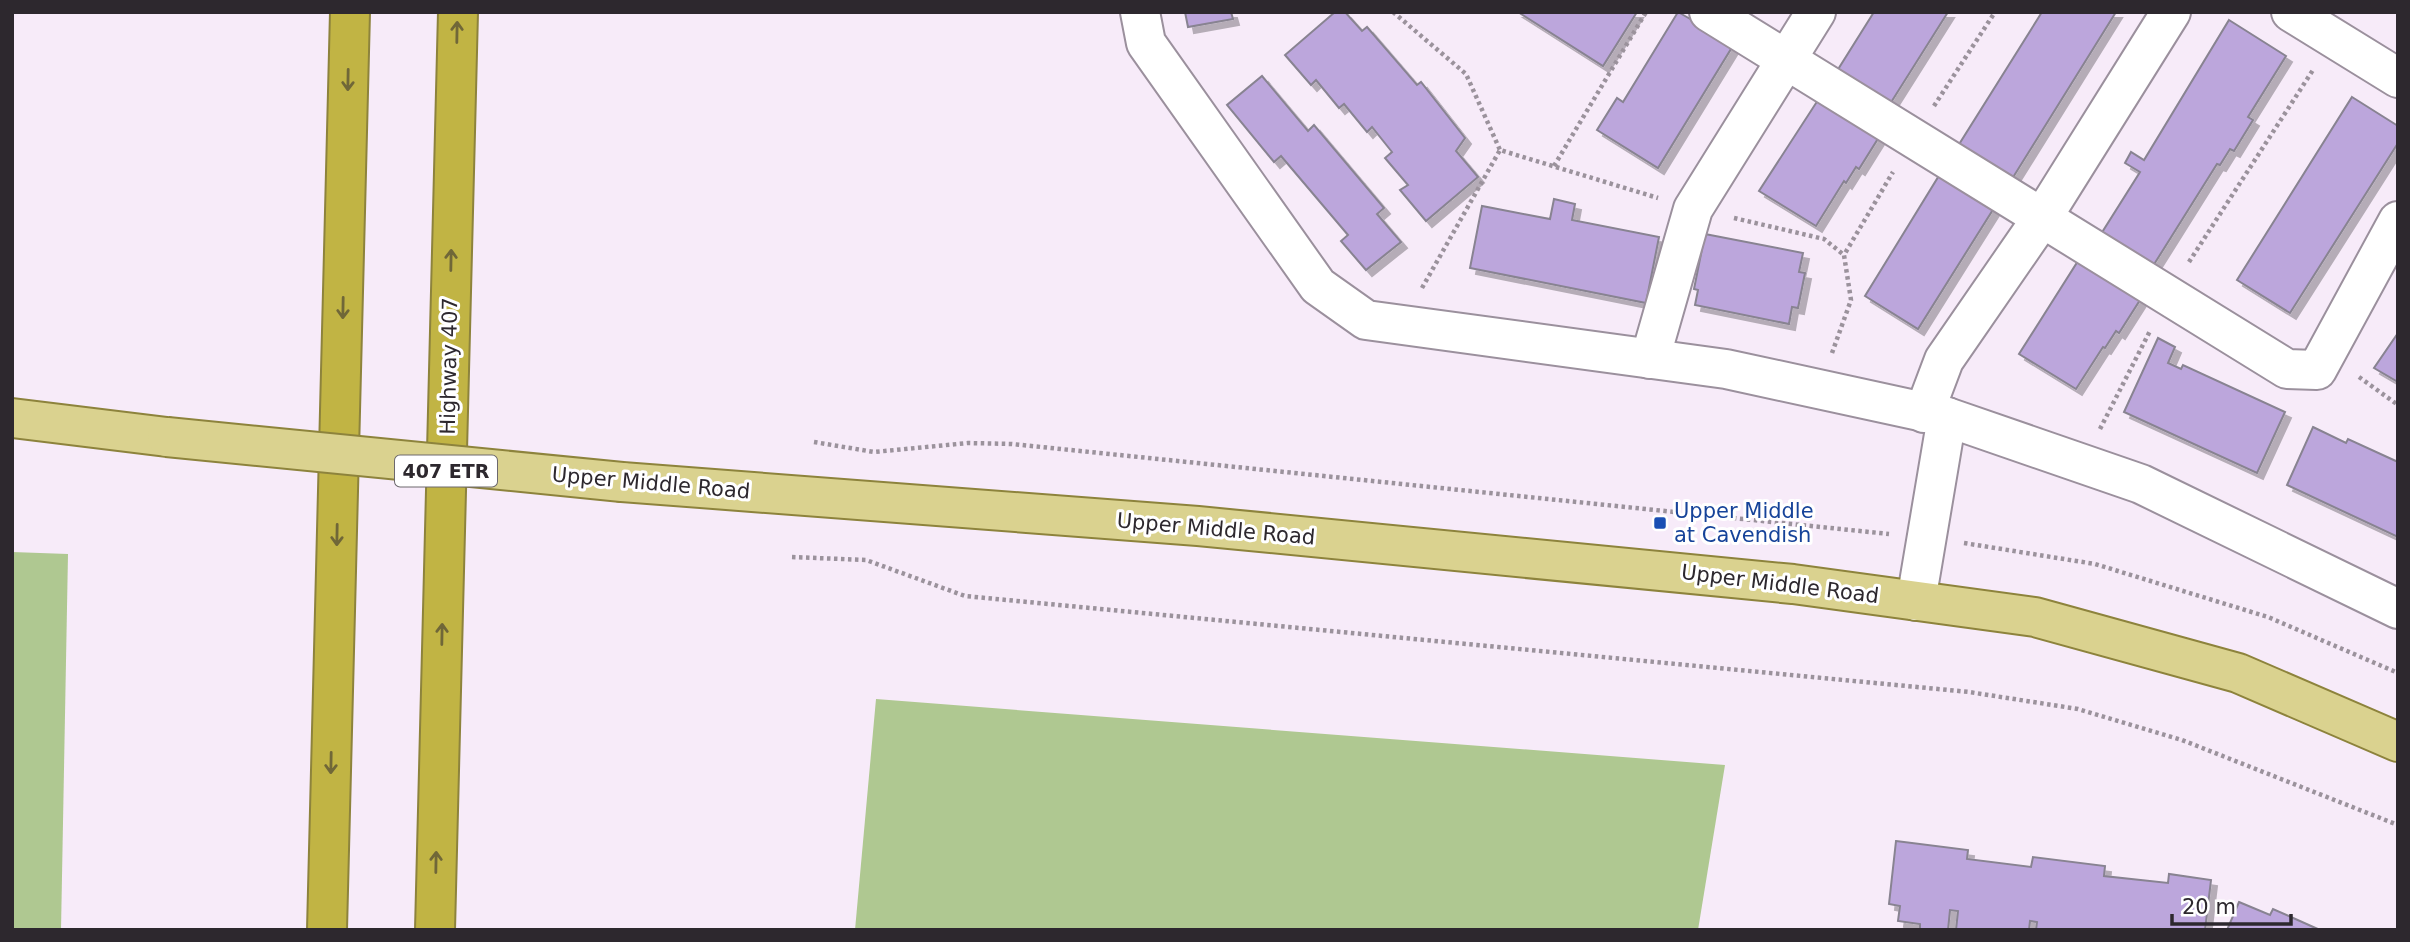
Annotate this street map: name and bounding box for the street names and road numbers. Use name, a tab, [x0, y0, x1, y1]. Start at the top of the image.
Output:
street label: Highway 407	[436, 297, 462, 435]
road number: 407 ETR	[395, 456, 497, 486]
street label: Upper Middle Road	[551, 462, 751, 504]
street label: Upper Middle Road	[1116, 508, 1316, 550]
street label: Upper Middle Road	[1680, 560, 1880, 608]

